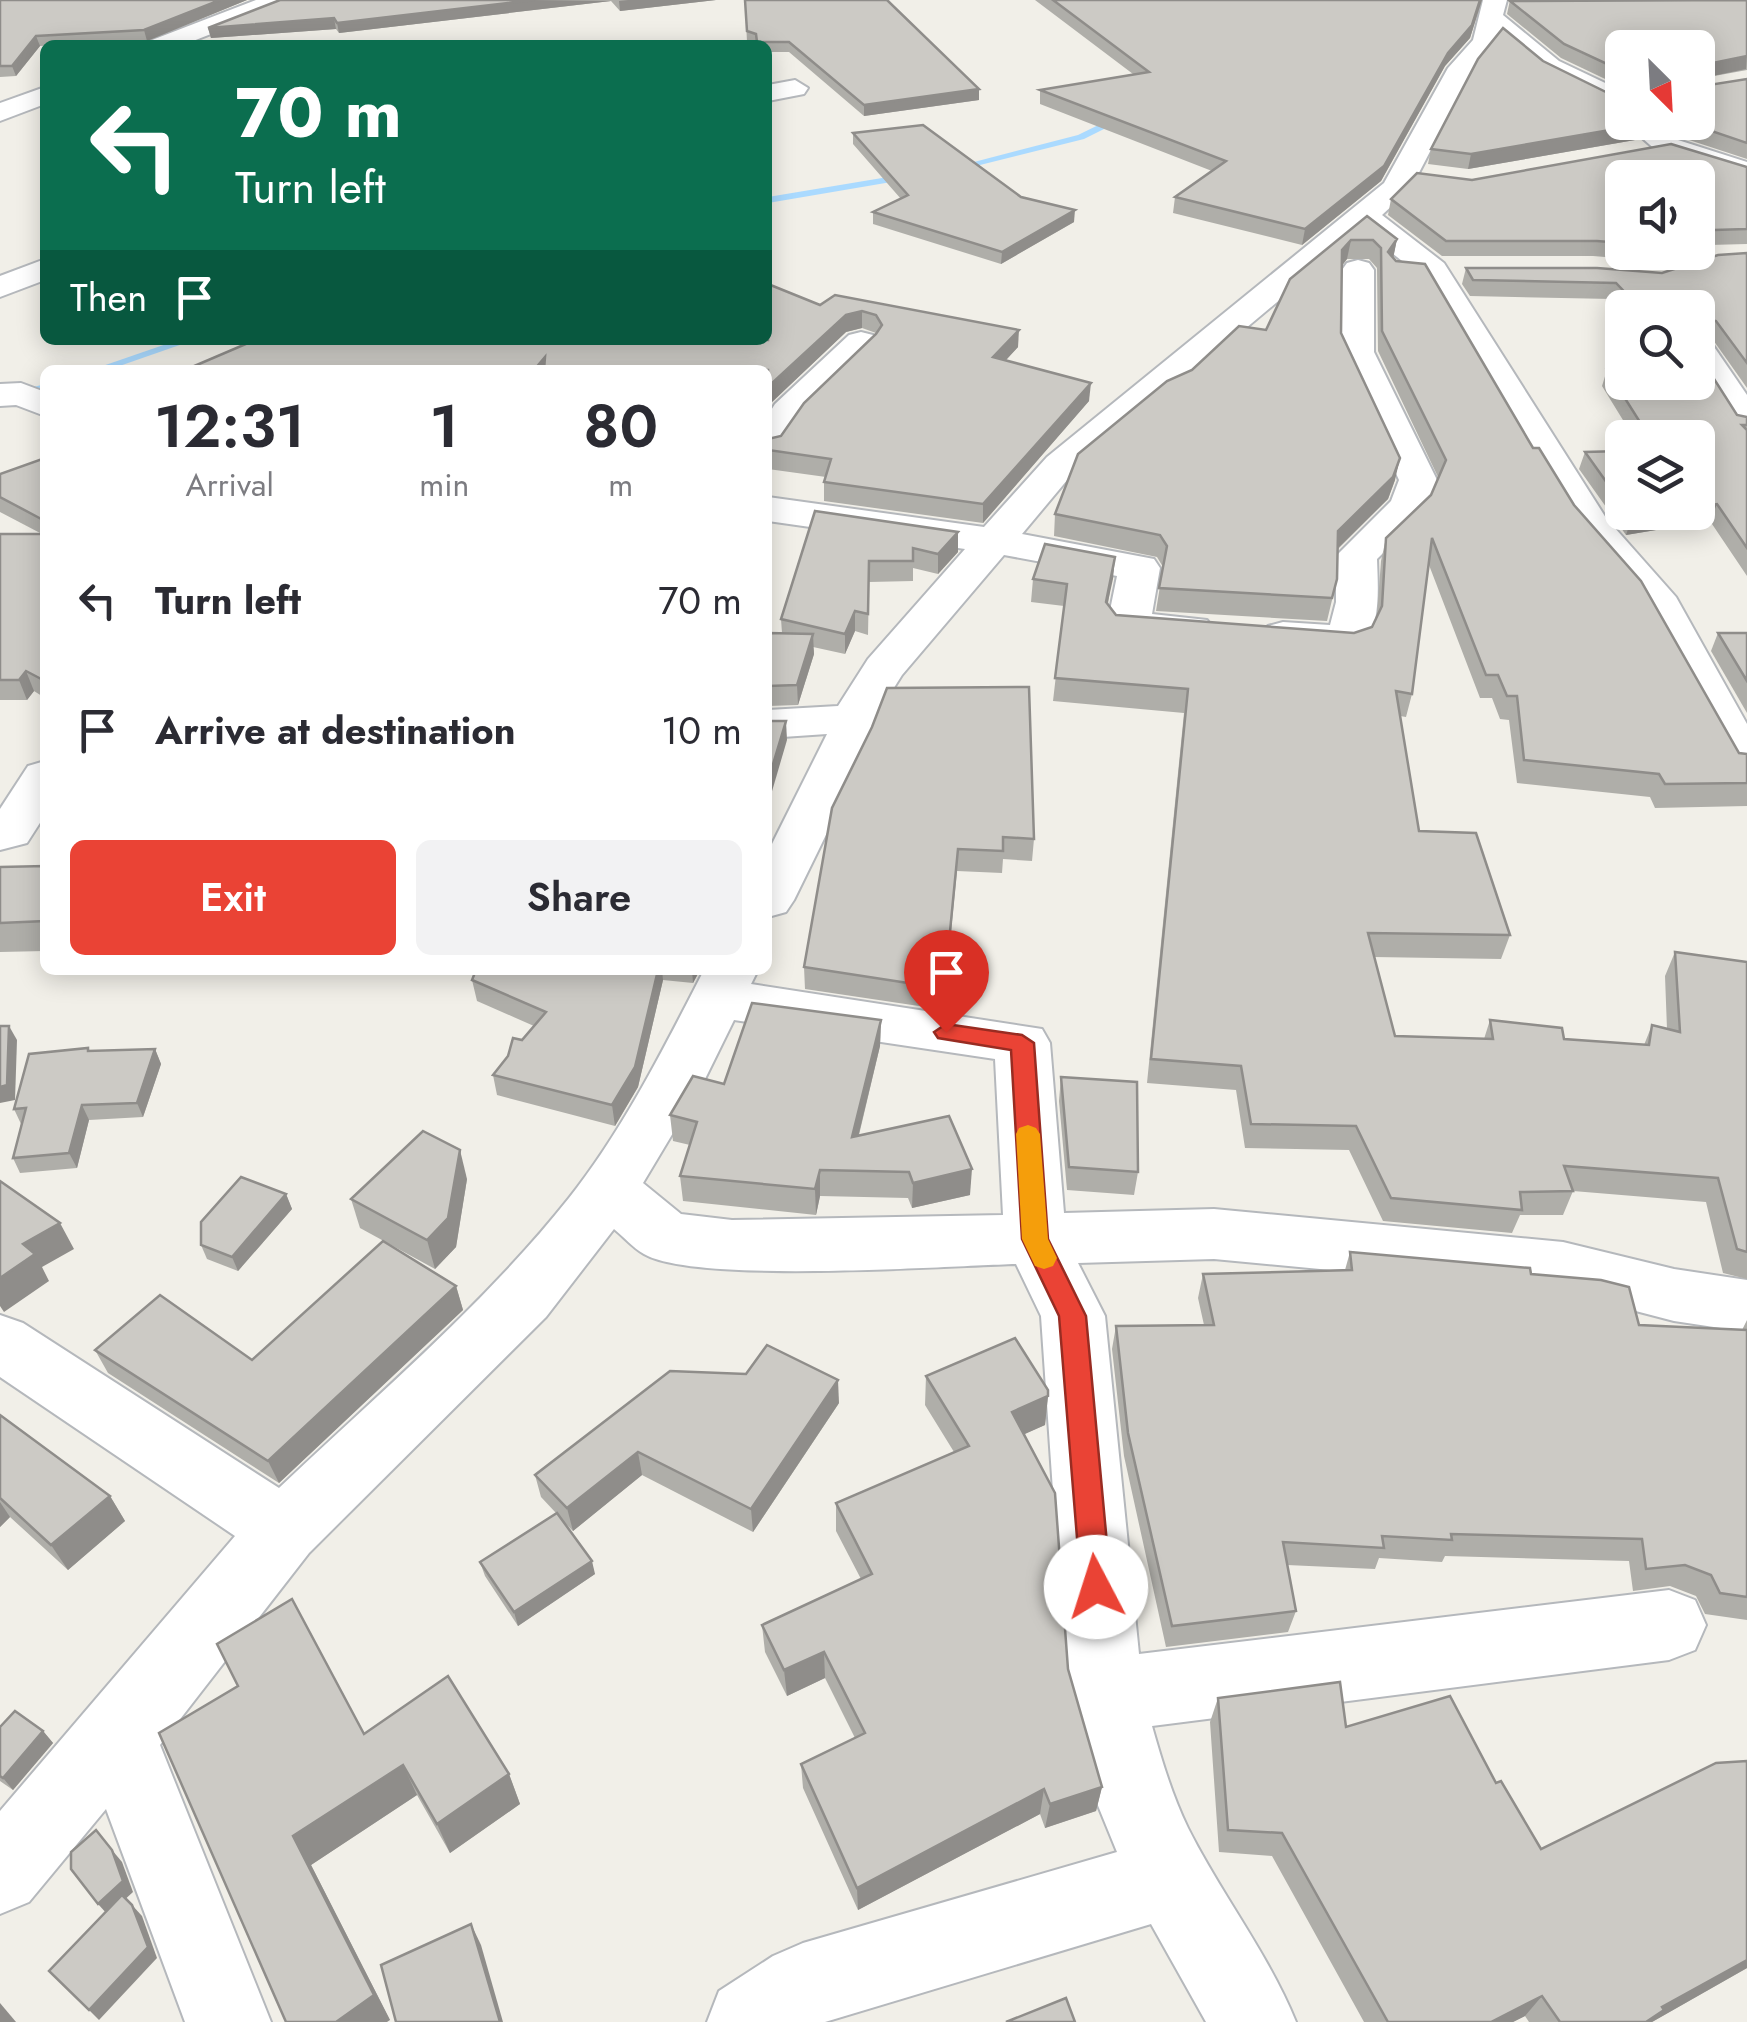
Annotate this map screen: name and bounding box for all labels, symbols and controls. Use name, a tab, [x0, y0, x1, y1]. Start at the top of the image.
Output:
north arrow	[1605, 30, 1715, 140]
map controls	[1605, 30, 1715, 530]
text: 70 m	[235, 62, 402, 163]
icon: left	[70, 80, 200, 210]
text: Turn left	[235, 155, 386, 220]
button: sound	[1605, 160, 1715, 270]
text: Then	[70, 270, 147, 325]
icon: arrive	[167, 270, 222, 325]
button: search	[1605, 290, 1715, 400]
text: 12:31	[154, 383, 305, 470]
text: 1	[430, 383, 459, 470]
text: 80	[583, 383, 658, 470]
button: layers	[1605, 420, 1715, 530]
text: Arrival	[186, 462, 274, 508]
text: min	[419, 462, 469, 508]
text: m	[608, 462, 633, 508]
icon: left	[70, 573, 125, 628]
text: Turn left	[155, 573, 301, 628]
text: 70 m	[658, 573, 742, 628]
icon: arrive	[70, 703, 125, 758]
text: Arrive at destination	[155, 703, 516, 758]
text: 10 m	[661, 703, 742, 758]
button: Exit	[70, 840, 396, 955]
button: Share	[416, 840, 742, 955]
pin	[904, 930, 989, 1033]
icon: arrive	[919, 945, 974, 1000]
position arrow	[1044, 1535, 1148, 1639]

